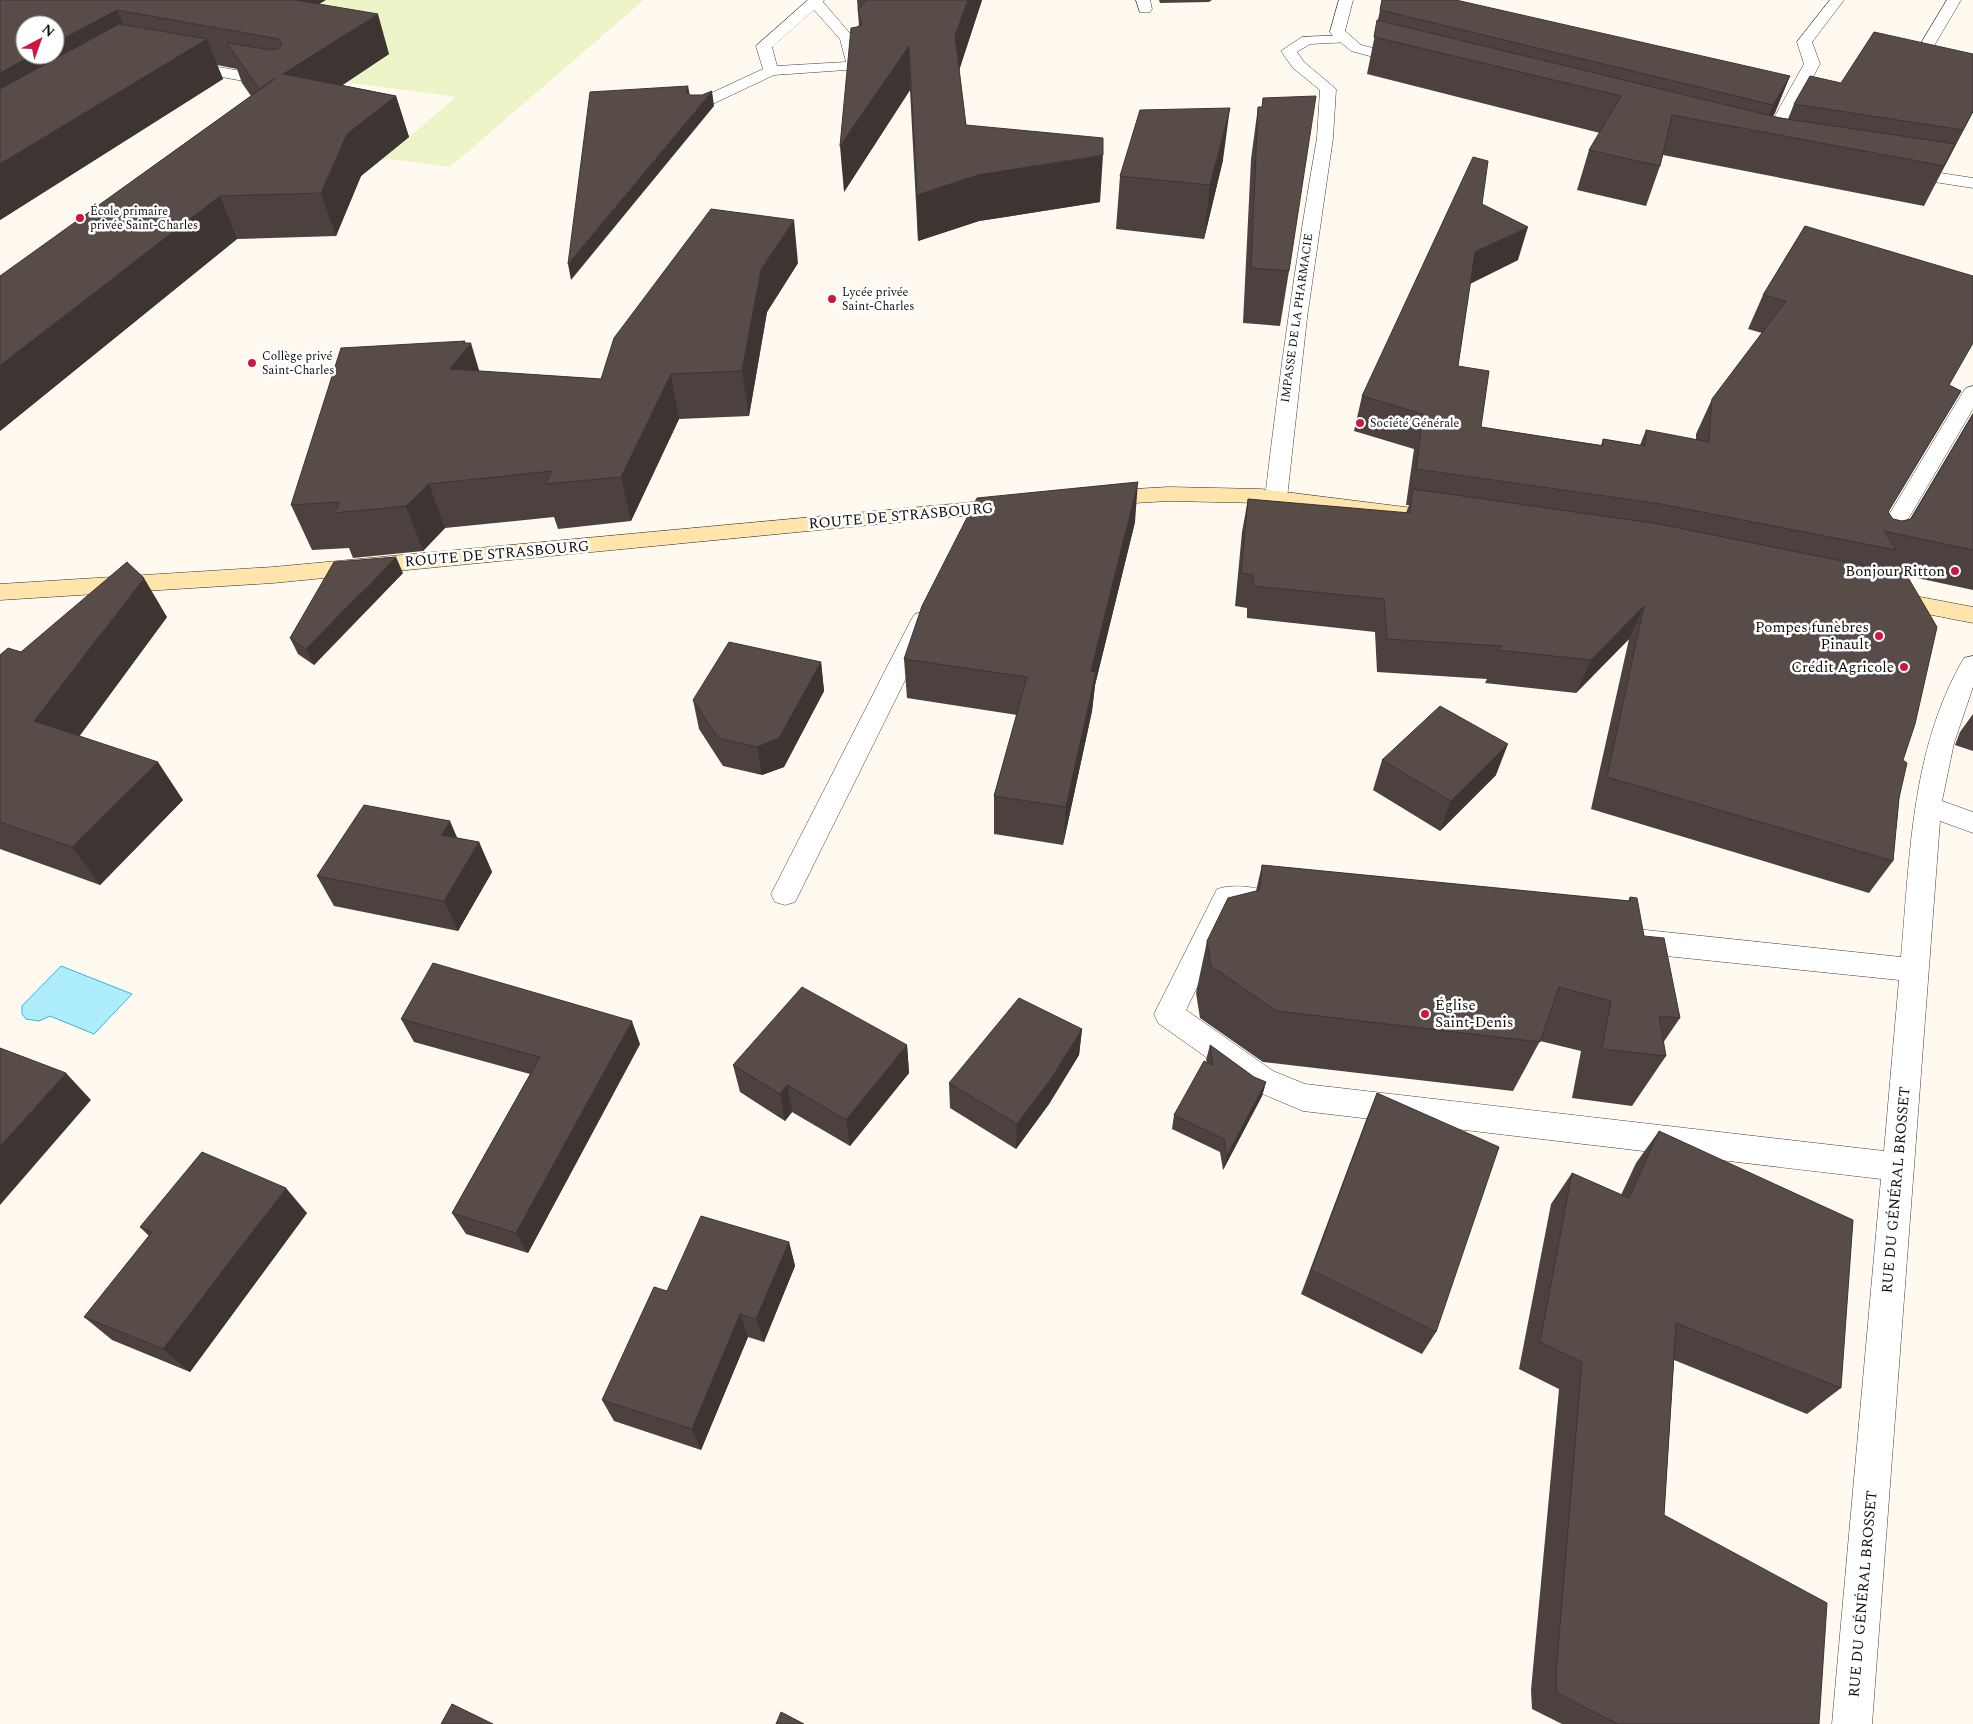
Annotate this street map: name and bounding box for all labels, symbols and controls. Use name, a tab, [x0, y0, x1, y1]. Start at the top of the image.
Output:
north arrow	[15, 15, 65, 65]
text: N	[37, 19, 59, 42]
place label: École primaire privée Saint-Charles	[90, 202, 198, 235]
marker: École primaire privée Saint-Charles	[74, 212, 86, 224]
street label: IMPASSE DE LA PHARMACIE	[1276, 232, 1318, 404]
place label: Lycée privée Saint-Charles	[842, 283, 915, 316]
marker: Lycée privée Saint-Charles	[826, 293, 838, 305]
place label: Collège privé Saint-Charles	[262, 347, 335, 380]
marker: Collège privé Saint-Charles	[246, 357, 258, 369]
place label: Société Générale	[1370, 414, 1460, 433]
marker: Société Générale	[1354, 417, 1366, 429]
street label: ROUTE DE STRASBOURG	[808, 496, 994, 536]
street label: ROUTE DE STRASBOURG	[404, 534, 590, 574]
place label: Bonjour Ritton	[1845, 560, 1945, 583]
marker: Bonjour Ritton	[1949, 565, 1961, 577]
place label: Pompes funèbres Pinault	[1755, 616, 1869, 656]
marker: Pompes funèbres Pinault	[1873, 630, 1885, 642]
place label: Crédit Agricole	[1791, 656, 1894, 679]
marker: Crédit Agricole	[1898, 661, 1910, 673]
place label: Église Saint-Denis	[1435, 994, 1513, 1034]
marker: Église Saint-Denis	[1419, 1008, 1431, 1020]
street label: RUE DU GÉNÉRAL BROSSET	[1875, 1086, 1917, 1294]
street label: RUE DU GÉNÉRAL BROSSET	[1842, 1490, 1884, 1698]

